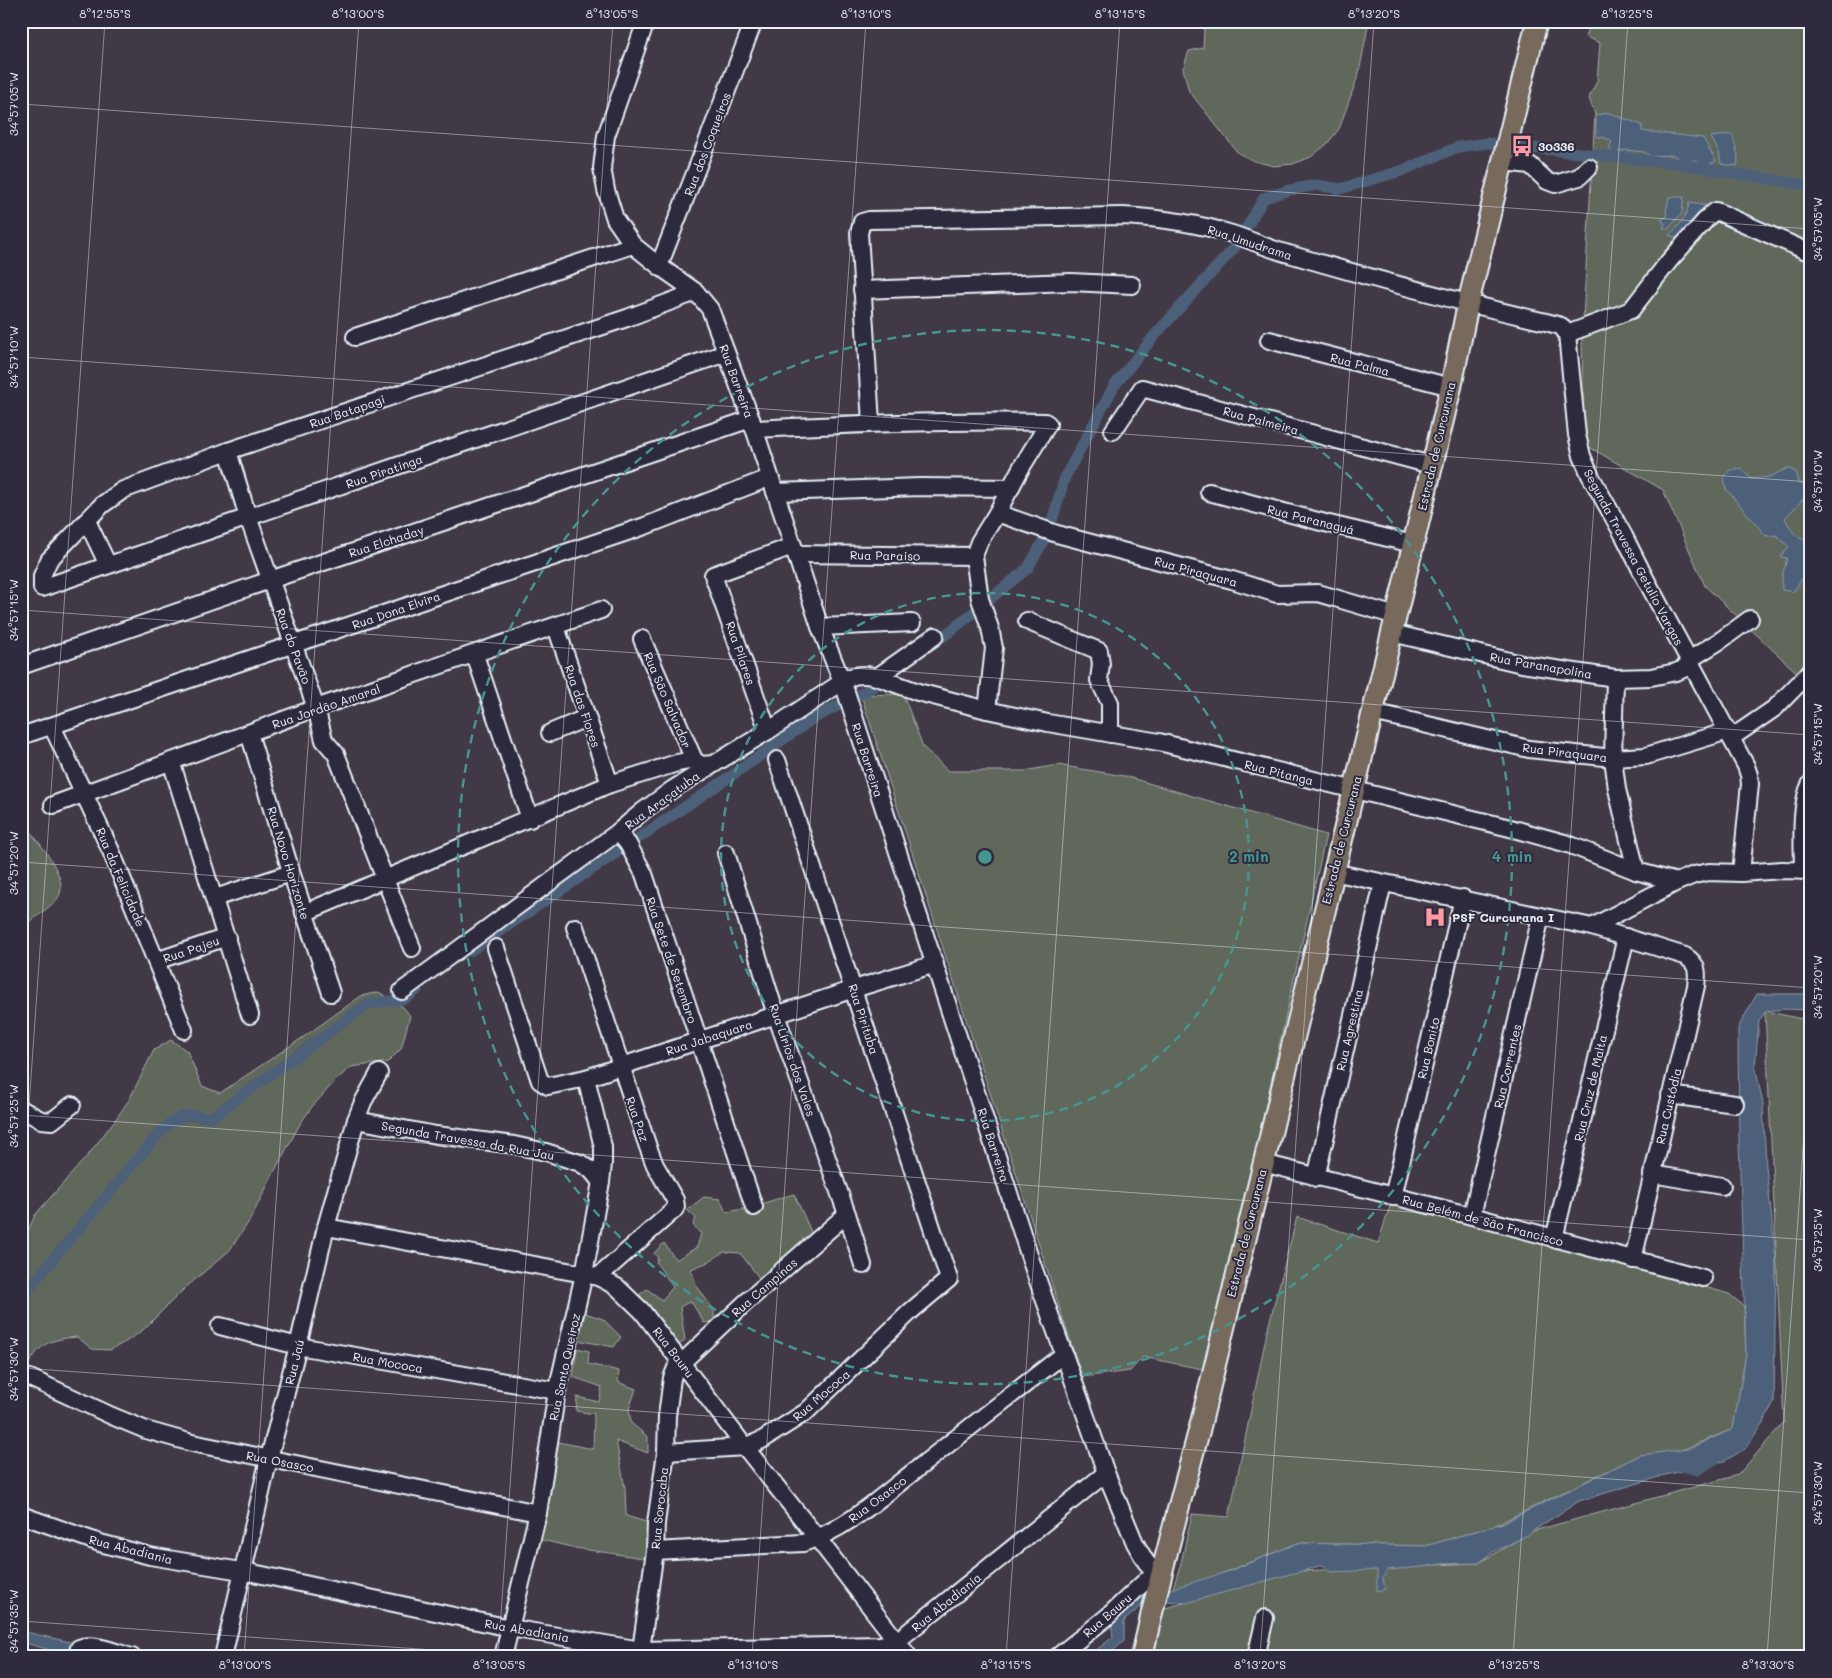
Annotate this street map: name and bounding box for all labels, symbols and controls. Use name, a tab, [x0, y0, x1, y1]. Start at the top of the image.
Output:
text: 8°12'55"S	[79, 5, 131, 21]
text: 8°13'00"S	[332, 5, 385, 21]
text: 8°13'05"S	[586, 5, 638, 21]
text: 8°13'10"S	[841, 5, 892, 21]
text: 8°13'15"S	[1095, 5, 1145, 21]
text: 8°13'20"S	[1348, 5, 1400, 21]
text: 8°13'25"S	[1601, 5, 1653, 21]
text: 34°57'05"W	[5, 72, 21, 136]
street label: Rua dos Coqueiros	[680, 90, 734, 198]
bus stop icon: 30336	[1509, 133, 1535, 159]
place label: 30336	[1538, 138, 1575, 154]
text: 34°57'05"W	[1809, 197, 1825, 261]
street label: Rua Umudrama	[1206, 221, 1294, 263]
text: 34°57'10"W	[5, 326, 21, 388]
street label: Rua Barreira	[716, 342, 758, 420]
street label: Rua Palma	[1329, 349, 1391, 379]
street label: Estrada de Curcurana	[1413, 380, 1459, 512]
street label: Rua Batapagi	[307, 391, 387, 431]
street label: Rua Palmeira	[1221, 402, 1301, 438]
street label: Rua Piratinga	[344, 450, 424, 492]
text: 34°57'10"W	[1809, 450, 1825, 512]
street label: Segunda Travessa Getulio Vargas	[1581, 466, 1688, 648]
street label: Rua Paranaguá	[1266, 500, 1356, 538]
street label: Rua Elchaday	[346, 521, 426, 561]
street label: Rua Paraiso	[850, 546, 920, 564]
street label: Rua Piraquara	[1153, 552, 1239, 590]
text: 34°57'15"W	[5, 579, 21, 641]
street label: Rua Dona Elvira	[350, 587, 442, 633]
street label: Rua do Pavão	[273, 606, 315, 686]
street label: Rua Pilares	[723, 619, 759, 687]
street label: Rua Paranapolina	[1489, 648, 1593, 682]
street label: Rua São Salvador	[641, 650, 695, 750]
street label: Rua das Flores	[561, 663, 605, 750]
street label: Rua Jordão Amaral	[270, 680, 382, 732]
text: 34°57'15"W	[1809, 703, 1825, 765]
street label: Rua Barreira	[848, 721, 888, 799]
street label: Rua Piraquara	[1522, 739, 1608, 765]
street label: Rua Pitanga	[1243, 756, 1315, 788]
street label: Rua Araçatuba	[621, 767, 703, 833]
street label: Estrada de Curcurana	[1317, 774, 1365, 906]
street label: Rua Novo Horizonte	[264, 805, 314, 921]
street label: Rua da Felicidade	[93, 825, 149, 929]
text: 34°57'20"W	[5, 831, 21, 895]
text: 2 min	[1229, 846, 1269, 866]
text: 4 min	[1492, 846, 1532, 866]
centre of rings	[976, 848, 994, 866]
street label: Rua Sete de Setembro	[643, 895, 701, 1025]
hospital icon: PSF Curcurana I	[1422, 904, 1448, 930]
place label: PSF Curcurana I	[1452, 909, 1554, 925]
street label: Rua Pajeu	[161, 932, 221, 966]
text: 34°57'20"W	[1809, 955, 1825, 1019]
street label: Rua Pirituba	[845, 982, 883, 1056]
street label: Rua Agrestina	[1332, 988, 1366, 1072]
street label: Rua Lírios dos Vales	[766, 1002, 820, 1119]
street label: Rua Jabaquara	[664, 1015, 754, 1059]
street label: Rua Bonito	[1413, 1016, 1443, 1080]
street label: Rua Correntes	[1490, 1022, 1524, 1110]
street label: Rua Cruz de Malta	[1570, 1033, 1610, 1143]
street label: Rua Custódia	[1651, 1066, 1685, 1146]
text: 34°57'25"W	[5, 1084, 21, 1148]
street label: Rua Paz	[623, 1094, 653, 1144]
street label: Rua Barreira	[974, 1106, 1014, 1184]
street label: Segunda Travessa da Rua Jau	[380, 1117, 556, 1163]
street label: Estrada de Curcurana	[1222, 1167, 1270, 1299]
street label: Rua Belém de São Francisco	[1401, 1191, 1565, 1249]
text: 34°57'25"W	[1809, 1208, 1825, 1272]
street label: Rua Campinas	[728, 1254, 800, 1320]
street label: Rua Santo Queiroz	[545, 1311, 583, 1422]
street label: Rua Bauru	[650, 1323, 698, 1381]
text: 34°57'30"W	[5, 1337, 21, 1401]
street label: Rua Jaú	[281, 1338, 307, 1386]
street label: Rua Mococa	[352, 1348, 424, 1376]
street label: Rua Mococa	[789, 1366, 853, 1424]
street label: Rua Osasco	[245, 1447, 315, 1475]
text: 34°57'30"W	[1809, 1461, 1825, 1525]
street label: Rua Sorocaba	[647, 1466, 671, 1550]
street label: Rua Osasco	[845, 1472, 909, 1526]
street label: Rua Abadiania	[88, 1531, 174, 1567]
street label: Rua Abadiania	[908, 1569, 984, 1635]
text: 34°57'35"W	[5, 1589, 21, 1653]
street label: Rua Bauru	[1079, 1589, 1135, 1641]
street label: Rua Abadiania	[483, 1615, 571, 1645]
text: 8°13'00"S	[219, 1656, 272, 1672]
text: 8°13'05"S	[473, 1656, 525, 1672]
text: 8°13'10"S	[728, 1656, 779, 1672]
text: 8°13'15"S	[981, 1656, 1031, 1672]
text: 8°13'20"S	[1234, 1656, 1286, 1672]
text: 8°13'25"S	[1488, 1656, 1540, 1672]
text: 8°13'30"S	[1742, 1656, 1794, 1672]

